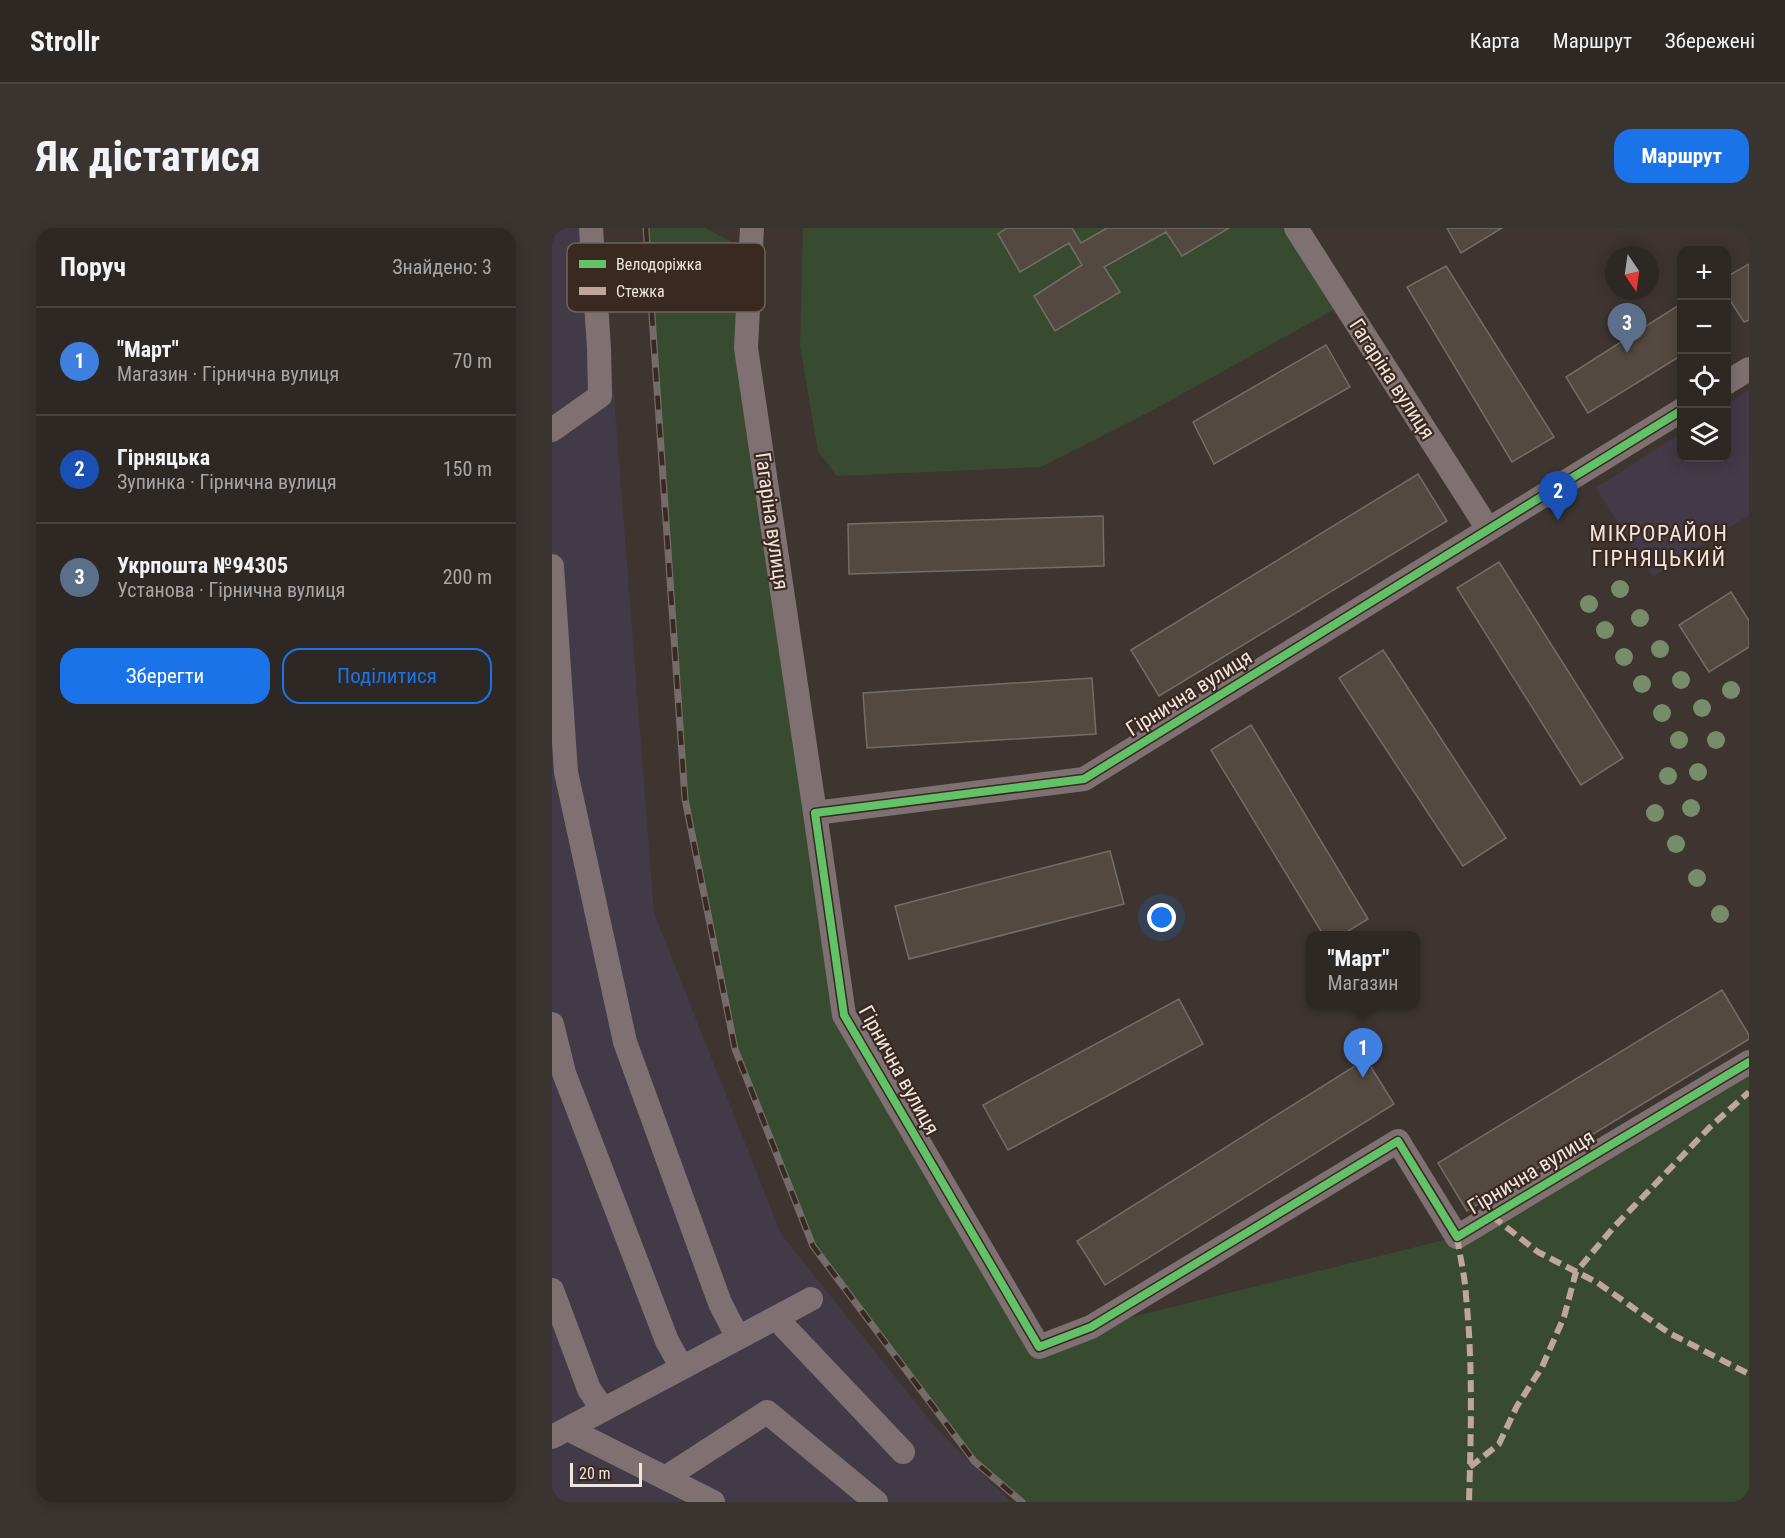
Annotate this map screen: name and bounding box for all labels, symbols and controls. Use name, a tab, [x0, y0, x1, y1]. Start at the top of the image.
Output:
text: Strollr	[30, 25, 100, 58]
text: Карта	[1470, 29, 1520, 53]
text: Маршрут	[1553, 29, 1632, 53]
text: Збережені	[1665, 29, 1755, 53]
button: Маршрут	[1614, 129, 1749, 183]
text: Як дістатися	[36, 132, 261, 181]
legend	[567, 243, 765, 312]
north arrow	[1605, 246, 1659, 300]
map controls	[1677, 246, 1731, 462]
button: +	[1677, 246, 1731, 300]
text: Поруч	[60, 252, 126, 282]
text: Знайдено: 3	[392, 255, 492, 279]
text: Велодоріжка	[616, 255, 702, 274]
text: Стежка	[616, 282, 665, 301]
button: −	[1677, 300, 1731, 354]
pin: 3	[1608, 304, 1646, 353]
street label: Гагаріна вулиця	[1344, 315, 1440, 443]
text: "Март"	[117, 337, 179, 362]
text: 1	[74, 349, 85, 373]
text: 70 m	[453, 349, 492, 373]
button: locate	[1677, 354, 1731, 408]
text: Магазин · Гірнична вулиця	[117, 362, 339, 386]
button: layers	[1677, 408, 1731, 462]
text: Гірняцька	[117, 445, 210, 470]
street label: Гагаріна вулиця	[750, 451, 794, 591]
text: 2	[74, 457, 85, 481]
text: 150 m	[443, 457, 492, 481]
text: Зупинка · Гірнична вулиця	[117, 470, 337, 494]
pin: 2	[1538, 472, 1578, 521]
district label: МІКРОРАЙОН ГІРНЯЦЬКИЙ	[1590, 521, 1728, 571]
text: Укрпошта №94305	[117, 553, 288, 578]
text: 3	[74, 565, 85, 589]
text: 200 m	[443, 565, 492, 589]
text: Установа · Гірнична вулиця	[117, 578, 345, 602]
street label: Гірнична вулиця	[1122, 645, 1256, 741]
button: Зберегти	[60, 648, 270, 704]
button: Поділитися	[282, 648, 492, 704]
your location	[1147, 903, 1176, 932]
popup	[1306, 931, 1420, 1009]
text: "Март"	[1328, 946, 1389, 971]
text: Магазин	[1328, 971, 1399, 995]
street label: Гірнична вулиця	[854, 1001, 944, 1139]
pin: 1	[1344, 1028, 1382, 1078]
street label: Гірнична вулиця	[1463, 1125, 1599, 1219]
scale bar	[570, 1460, 642, 1488]
text: 20 m	[579, 1464, 611, 1483]

